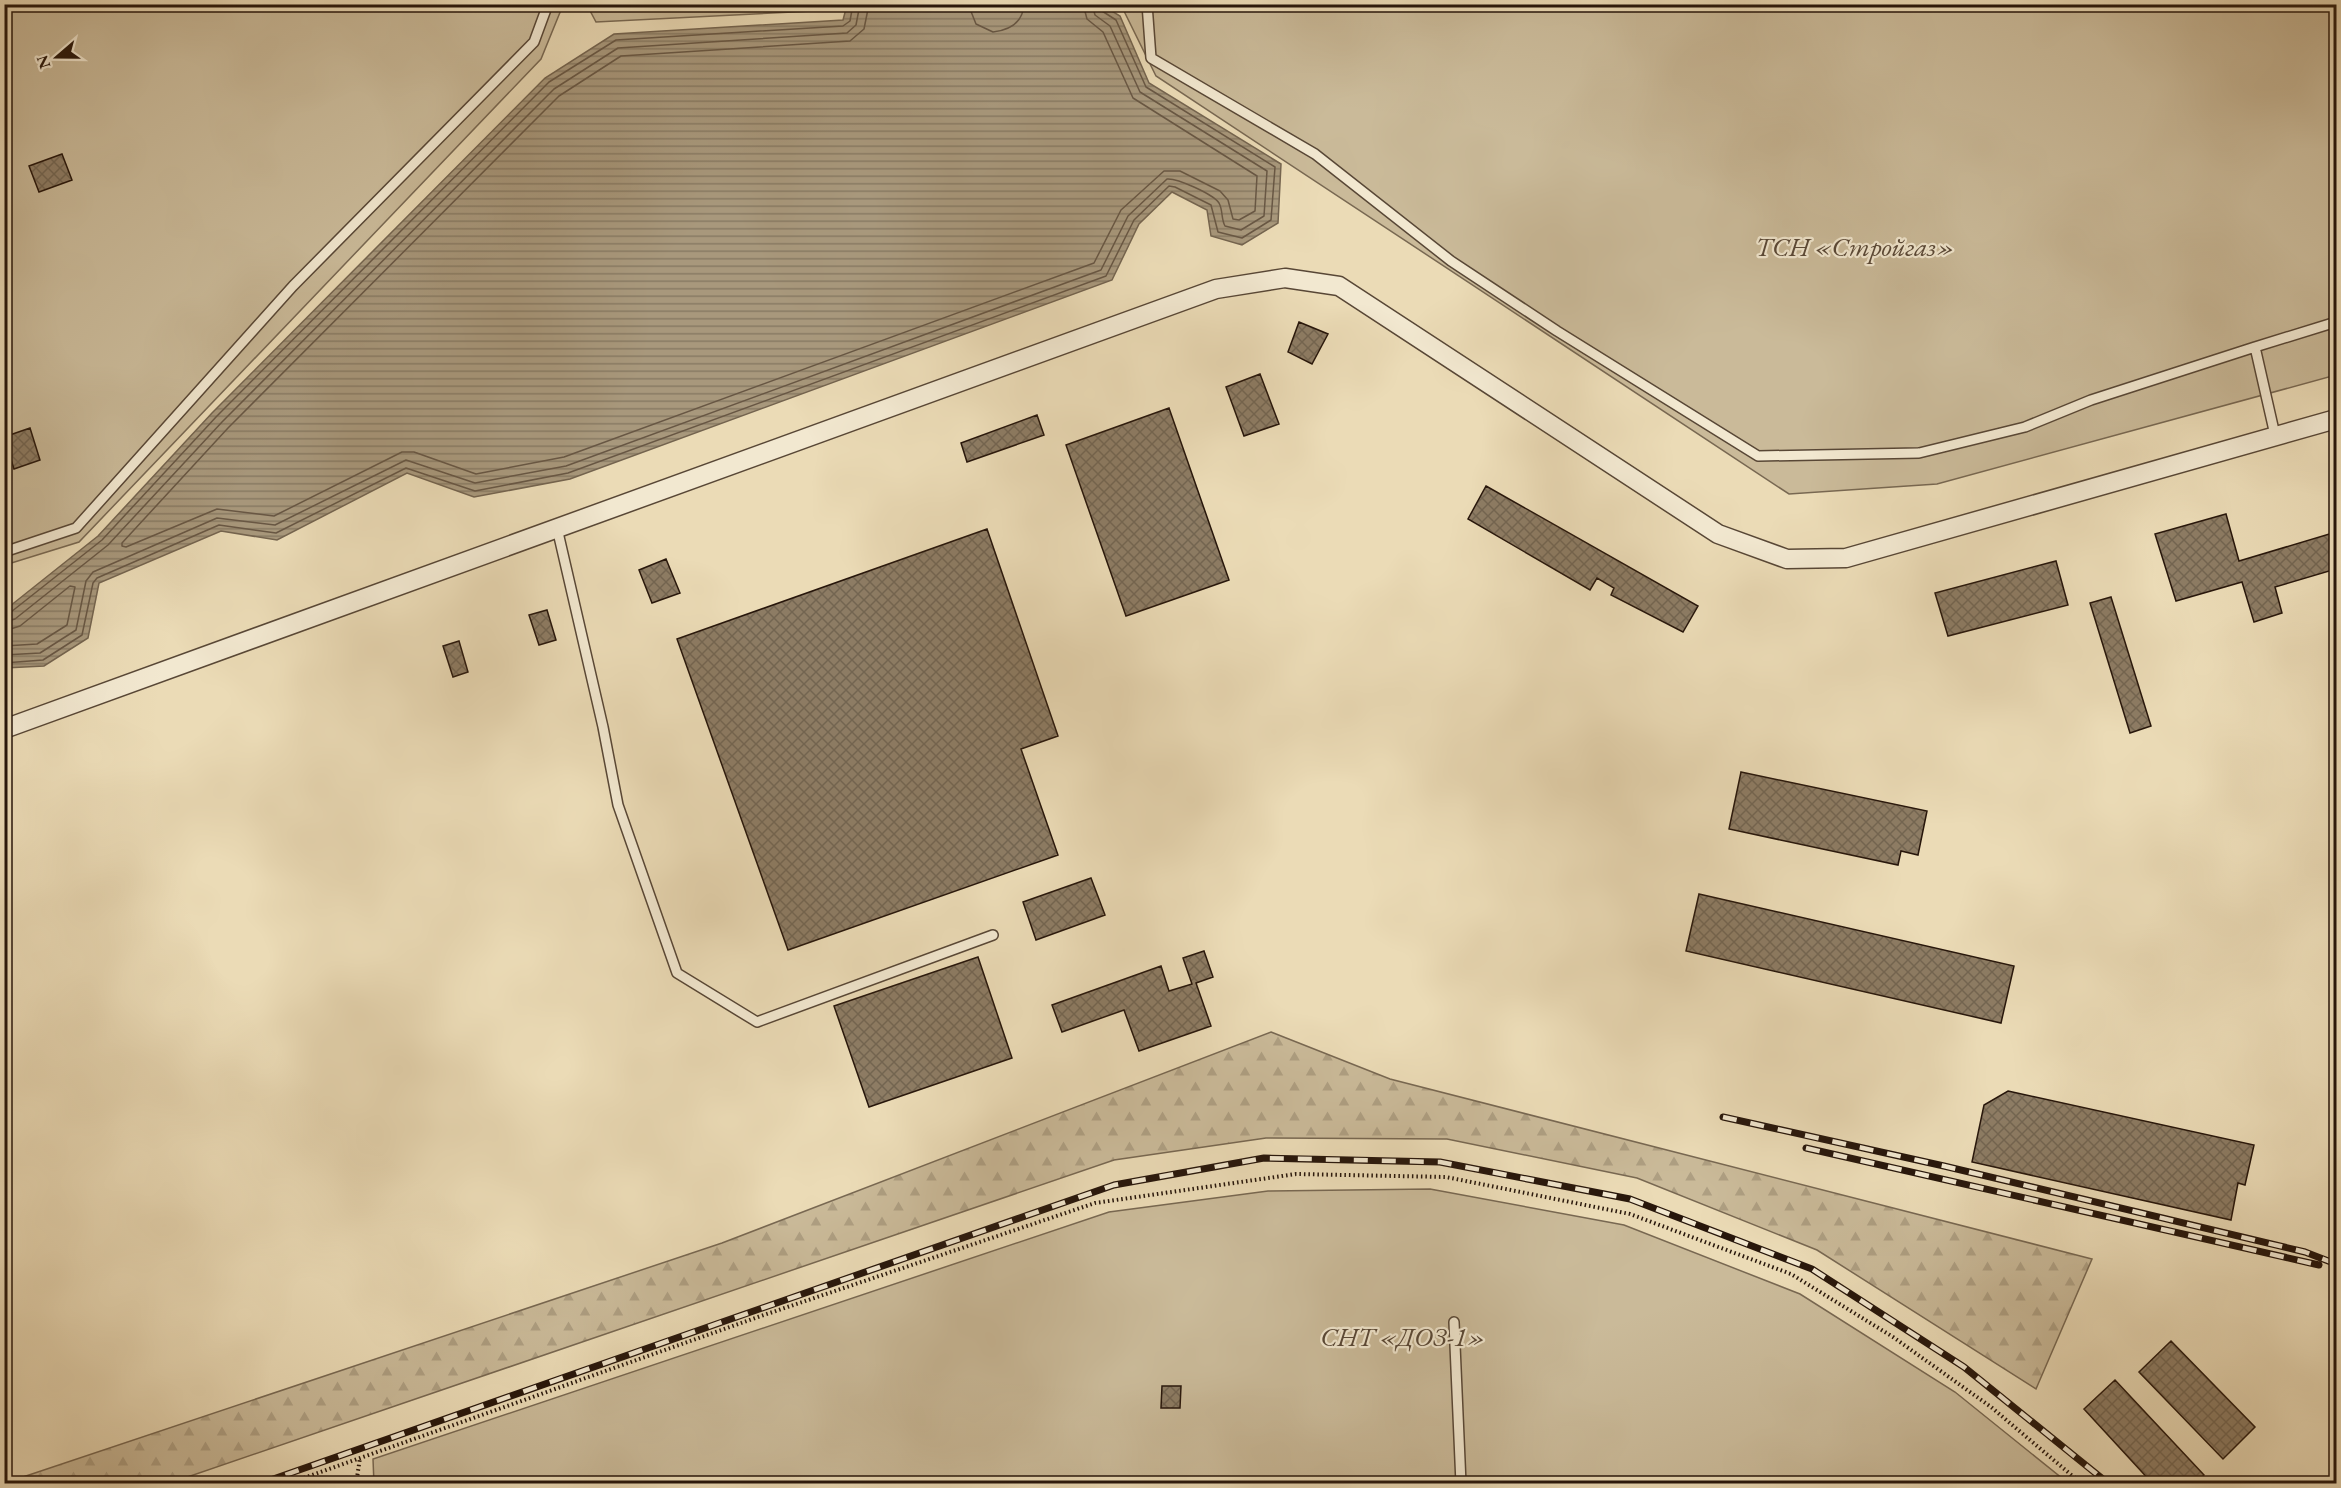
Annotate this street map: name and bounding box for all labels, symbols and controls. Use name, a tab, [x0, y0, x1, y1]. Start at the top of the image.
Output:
north arrow	[27, 27, 87, 87]
text: N	[31, 52, 55, 72]
park label: ТСН «Стройгаз»	[1755, 229, 1955, 264]
park label: СНТ «ДОЗ-1»	[1320, 1319, 1486, 1354]

